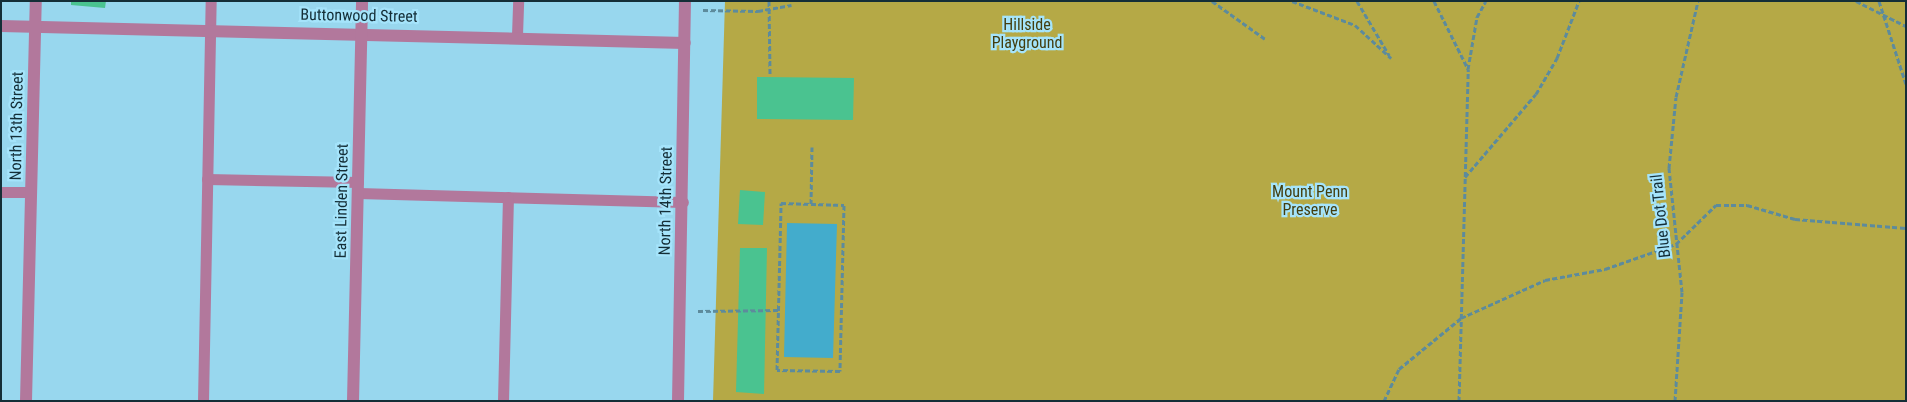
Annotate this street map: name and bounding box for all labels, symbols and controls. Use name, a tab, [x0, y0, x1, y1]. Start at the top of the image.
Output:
street label: Buttonwood Street	[300, 5, 418, 27]
park label: Hillside Playground	[992, 15, 1062, 53]
street label: North 13th Street	[6, 71, 28, 181]
street label: East Linden Street	[331, 143, 353, 259]
street label: North 14th Street	[655, 146, 677, 256]
street label: Blue Dot Trail	[1647, 173, 1675, 259]
park label: Mount Penn Preserve	[1272, 182, 1348, 220]

